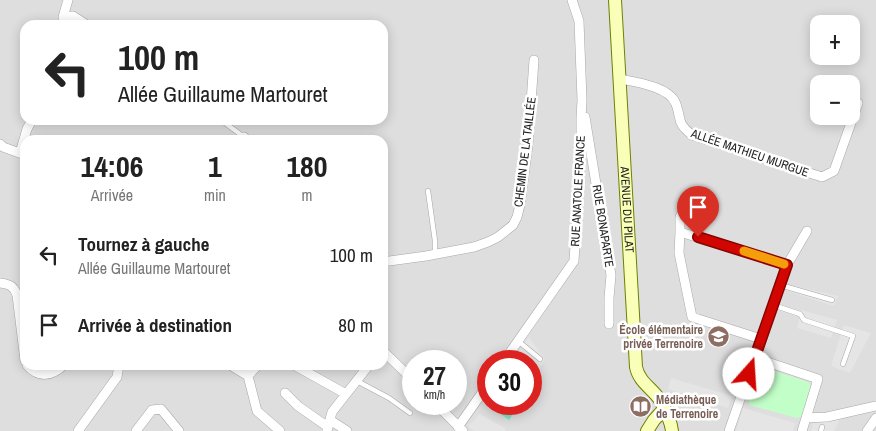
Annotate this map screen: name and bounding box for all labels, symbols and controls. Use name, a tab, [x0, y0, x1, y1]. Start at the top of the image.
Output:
map controls	[810, 15, 860, 125]
button: +	[810, 15, 860, 65]
text: 100 m	[118, 34, 199, 81]
icon: left	[35, 40, 100, 105]
button: −	[810, 75, 860, 125]
text: Allée Guillaume Martouret	[118, 79, 328, 109]
street label: CHEMIN DE LA TAILLÉE	[510, 96, 540, 208]
street label: ALLÉE MATHIEU MURGUE	[688, 125, 811, 181]
street label: RUE ANATOLE FRANCE	[567, 135, 589, 247]
text: 14:06	[81, 146, 143, 186]
text: 1	[208, 146, 222, 186]
text: 180	[286, 146, 327, 186]
street label: AVENUE DU PILAT	[616, 165, 637, 253]
text: Arrivée	[91, 184, 133, 206]
text: min	[204, 184, 226, 206]
text: m	[301, 184, 312, 206]
street label: RUE BONAPARTE	[589, 184, 617, 268]
pin	[677, 186, 719, 237]
icon: arrive	[684, 193, 712, 221]
text: Tournez à gauche	[78, 231, 209, 257]
icon: left	[35, 241, 63, 269]
text: 100 m	[330, 242, 373, 268]
text: Allée Guillaume Martouret	[78, 257, 230, 279]
icon: arrive	[35, 311, 63, 339]
text: Arrivée à destination	[78, 312, 232, 338]
text: 80 m	[338, 312, 373, 338]
place label: École élémentaire privée Terrenoire	[619, 322, 704, 352]
school or university icon: École élémentaire privée Terrenoire	[707, 325, 731, 349]
position arrow	[722, 347, 774, 399]
speed limit sign: 30	[477, 350, 542, 415]
text: 27	[423, 359, 446, 393]
text: km/h	[424, 387, 445, 403]
place label: Médiathèque de Terrenoire	[656, 392, 719, 422]
library icon: Médiathèque de Terrenoire	[628, 395, 652, 419]

